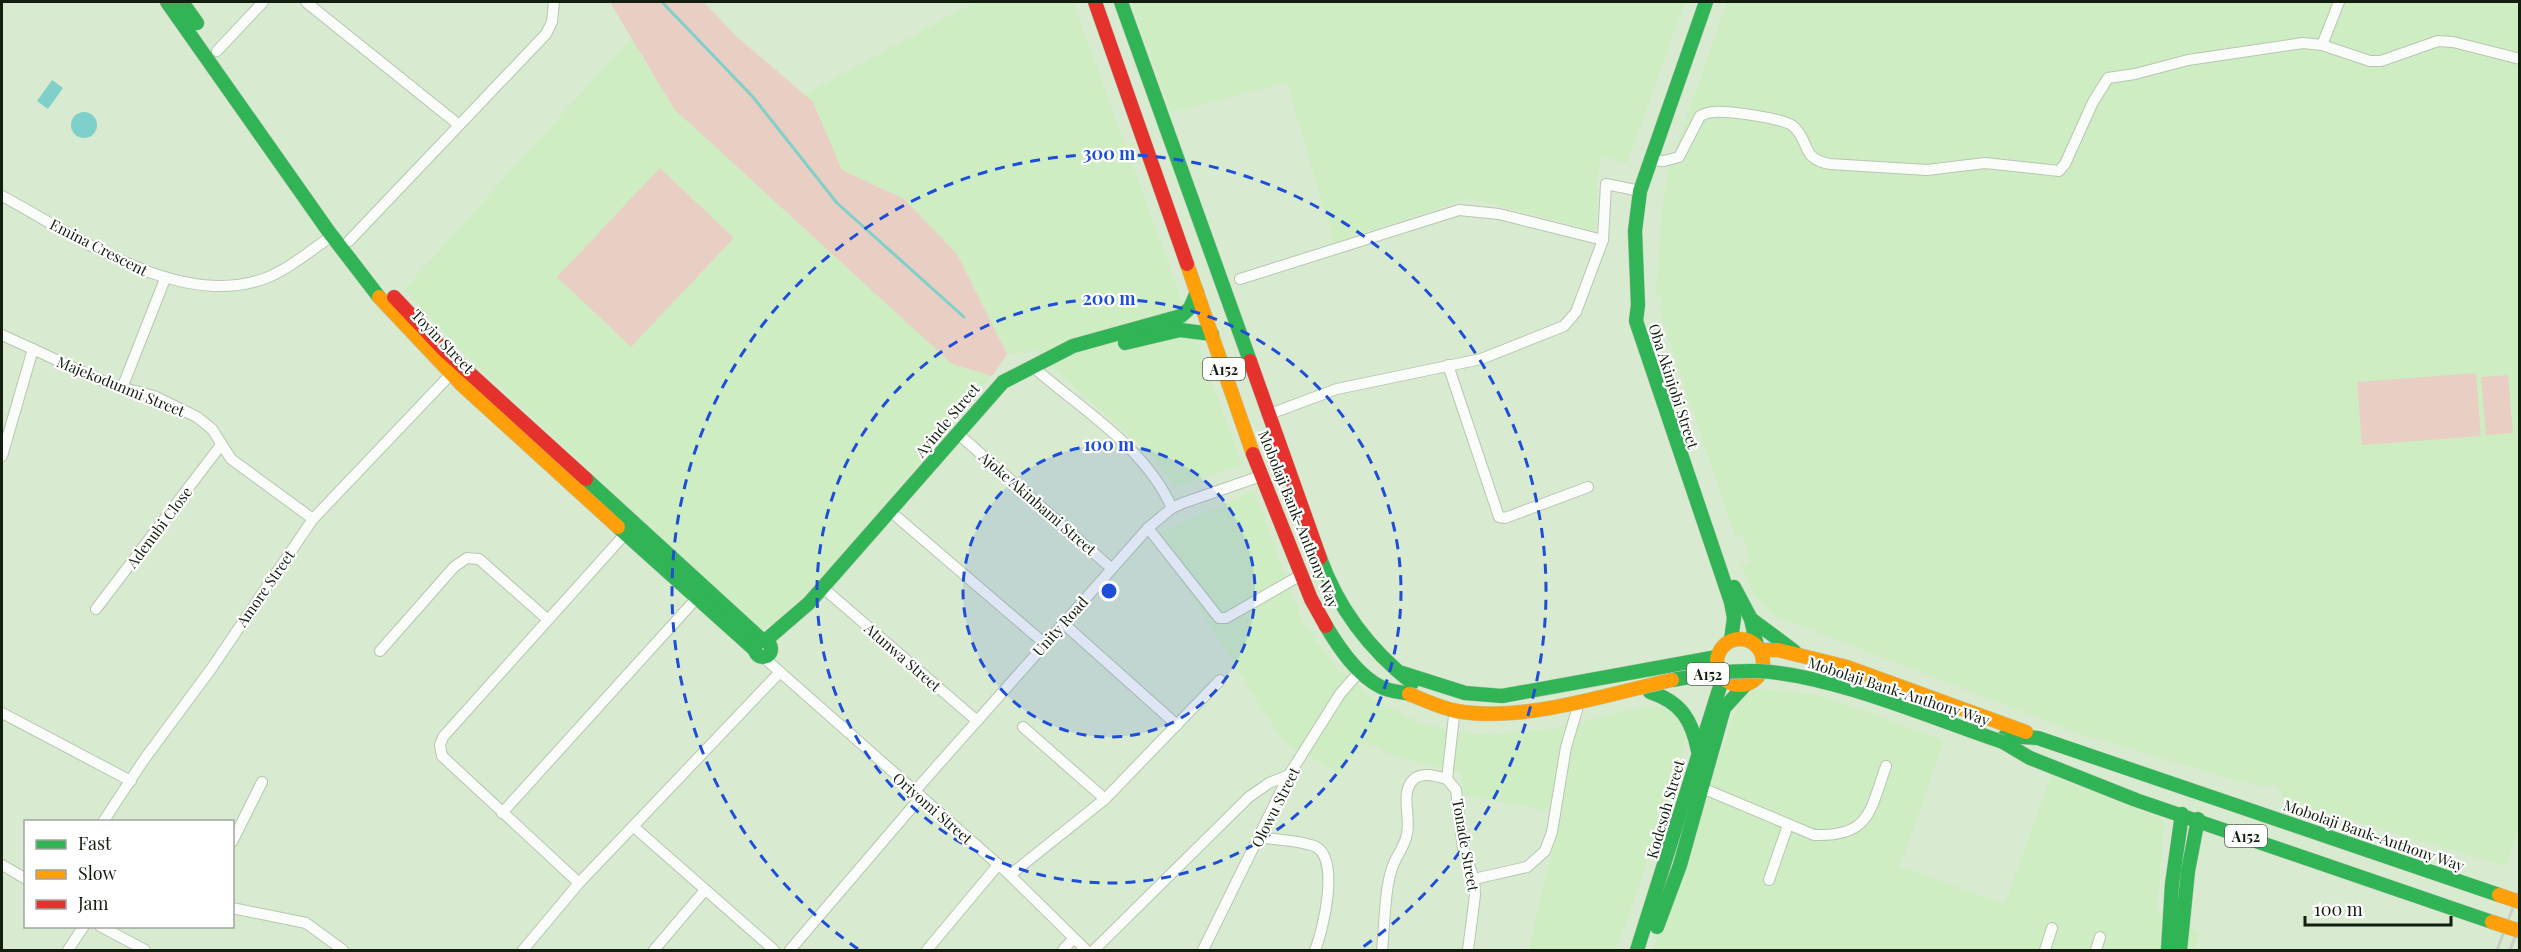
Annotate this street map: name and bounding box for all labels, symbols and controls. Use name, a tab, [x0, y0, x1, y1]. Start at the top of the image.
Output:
text: 300 m	[1083, 141, 1136, 165]
street label: Emina Crescent	[47, 214, 152, 281]
text: 200 m	[1082, 286, 1136, 310]
street label: Toyin Street	[407, 305, 479, 378]
street label: Oba Akinjobi Street	[1644, 321, 1704, 452]
street label: Majekodunmi Street	[54, 351, 189, 421]
road number: A152	[1203, 358, 1245, 380]
street label: Ayinde Street	[910, 378, 984, 462]
street label: Mobolaji Bank-Anthony Way	[1254, 427, 1344, 611]
text: 100 m	[1084, 432, 1135, 456]
street label: Ajoke Akinbami Street	[975, 446, 1101, 560]
street label: Adenubi Close	[121, 482, 196, 573]
street label: Amore Street	[231, 545, 299, 631]
centre of rings	[1099, 581, 1119, 601]
street label: Unity Road	[1028, 592, 1092, 660]
street label: Atunwa Street	[860, 618, 946, 696]
street label: Mobolaji Bank-Anthony Way	[1806, 652, 1993, 730]
road number: A152	[1687, 663, 1729, 685]
street label: Kodesoh Street	[1641, 757, 1689, 861]
street label: Olowu Street	[1246, 763, 1304, 851]
street label: Oriyomi Street	[889, 768, 978, 849]
street label: Mobolaji Bank-Anthony Way	[2281, 795, 2468, 876]
street label: Tonade Street	[1448, 797, 1484, 894]
legend	[24, 820, 234, 928]
road number: A152	[2225, 825, 2267, 847]
text: Fast	[78, 831, 112, 855]
text: Slow	[78, 861, 116, 885]
scale bar	[2305, 889, 2450, 927]
text: Jam	[77, 891, 108, 915]
text: 100 m	[2314, 897, 2363, 921]

